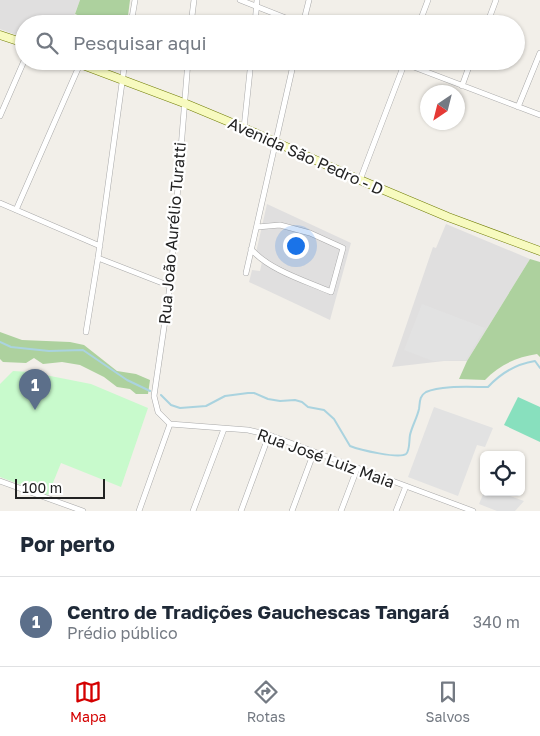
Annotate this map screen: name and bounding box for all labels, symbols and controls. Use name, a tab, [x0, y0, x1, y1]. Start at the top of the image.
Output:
search box	[15, 15, 525, 70]
icon: search	[33, 29, 61, 57]
text: Pesquisar aqui	[73, 31, 207, 54]
north arrow	[420, 85, 465, 130]
street label: Avenida São Pedro - D	[225, 113, 387, 199]
street label: Rua João Aurélio Turatti	[154, 141, 190, 325]
your location	[283, 233, 309, 259]
pin: 1	[19, 369, 51, 410]
street label: Rua José Luiz Maia	[255, 424, 397, 492]
map controls	[480, 451, 525, 496]
button: locate	[480, 451, 525, 496]
scale bar	[15, 476, 105, 499]
text: 100 m	[22, 479, 62, 496]
text: Por perto	[20, 531, 115, 557]
text: Centro de Tradições Gauchescas Tangará	[67, 600, 449, 623]
text: 1	[32, 612, 40, 632]
text: 340 m	[473, 612, 520, 632]
text: Prédio público	[67, 623, 178, 643]
tab: Mapa	[70, 678, 107, 725]
tab: Rotas	[247, 678, 285, 725]
tab: Salvos	[425, 678, 470, 725]

